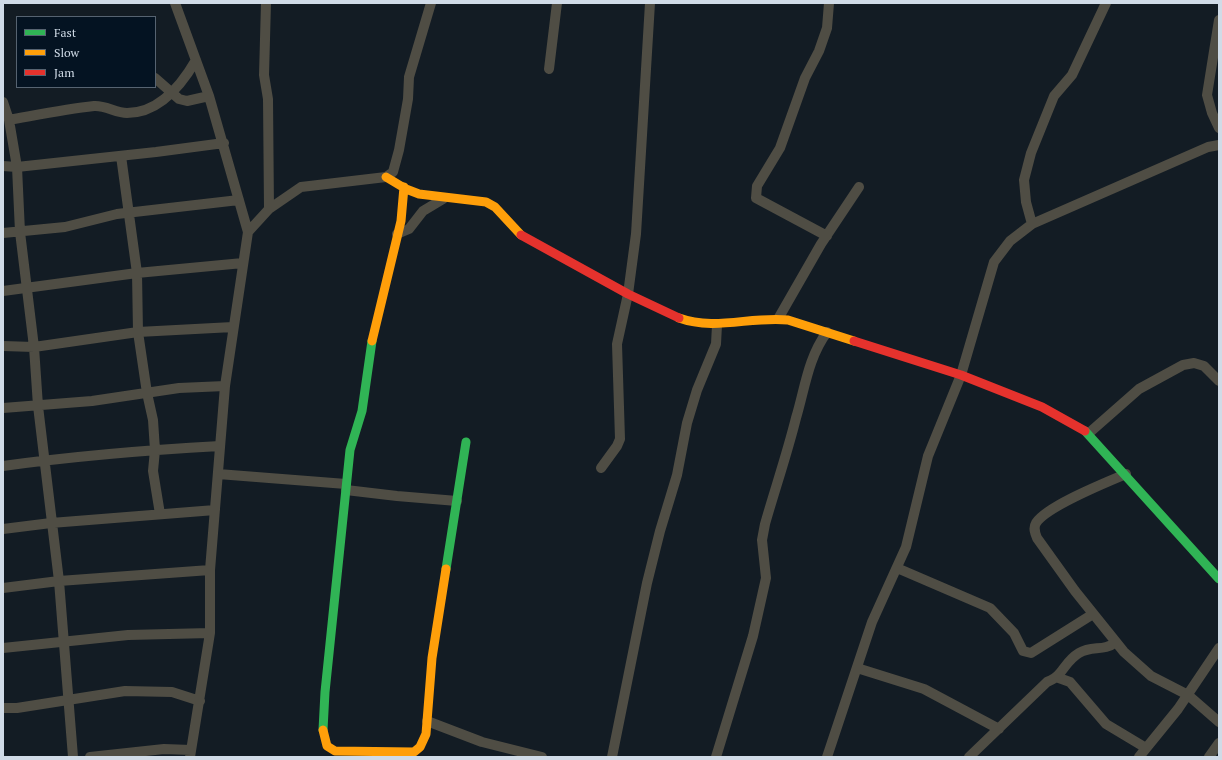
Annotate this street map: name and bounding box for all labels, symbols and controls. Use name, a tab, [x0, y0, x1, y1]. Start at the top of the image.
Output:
legend	[16, 16, 156, 88]
text: Fast	[54, 25, 76, 40]
text: Slow	[54, 45, 79, 60]
text: Jam	[54, 65, 75, 80]

